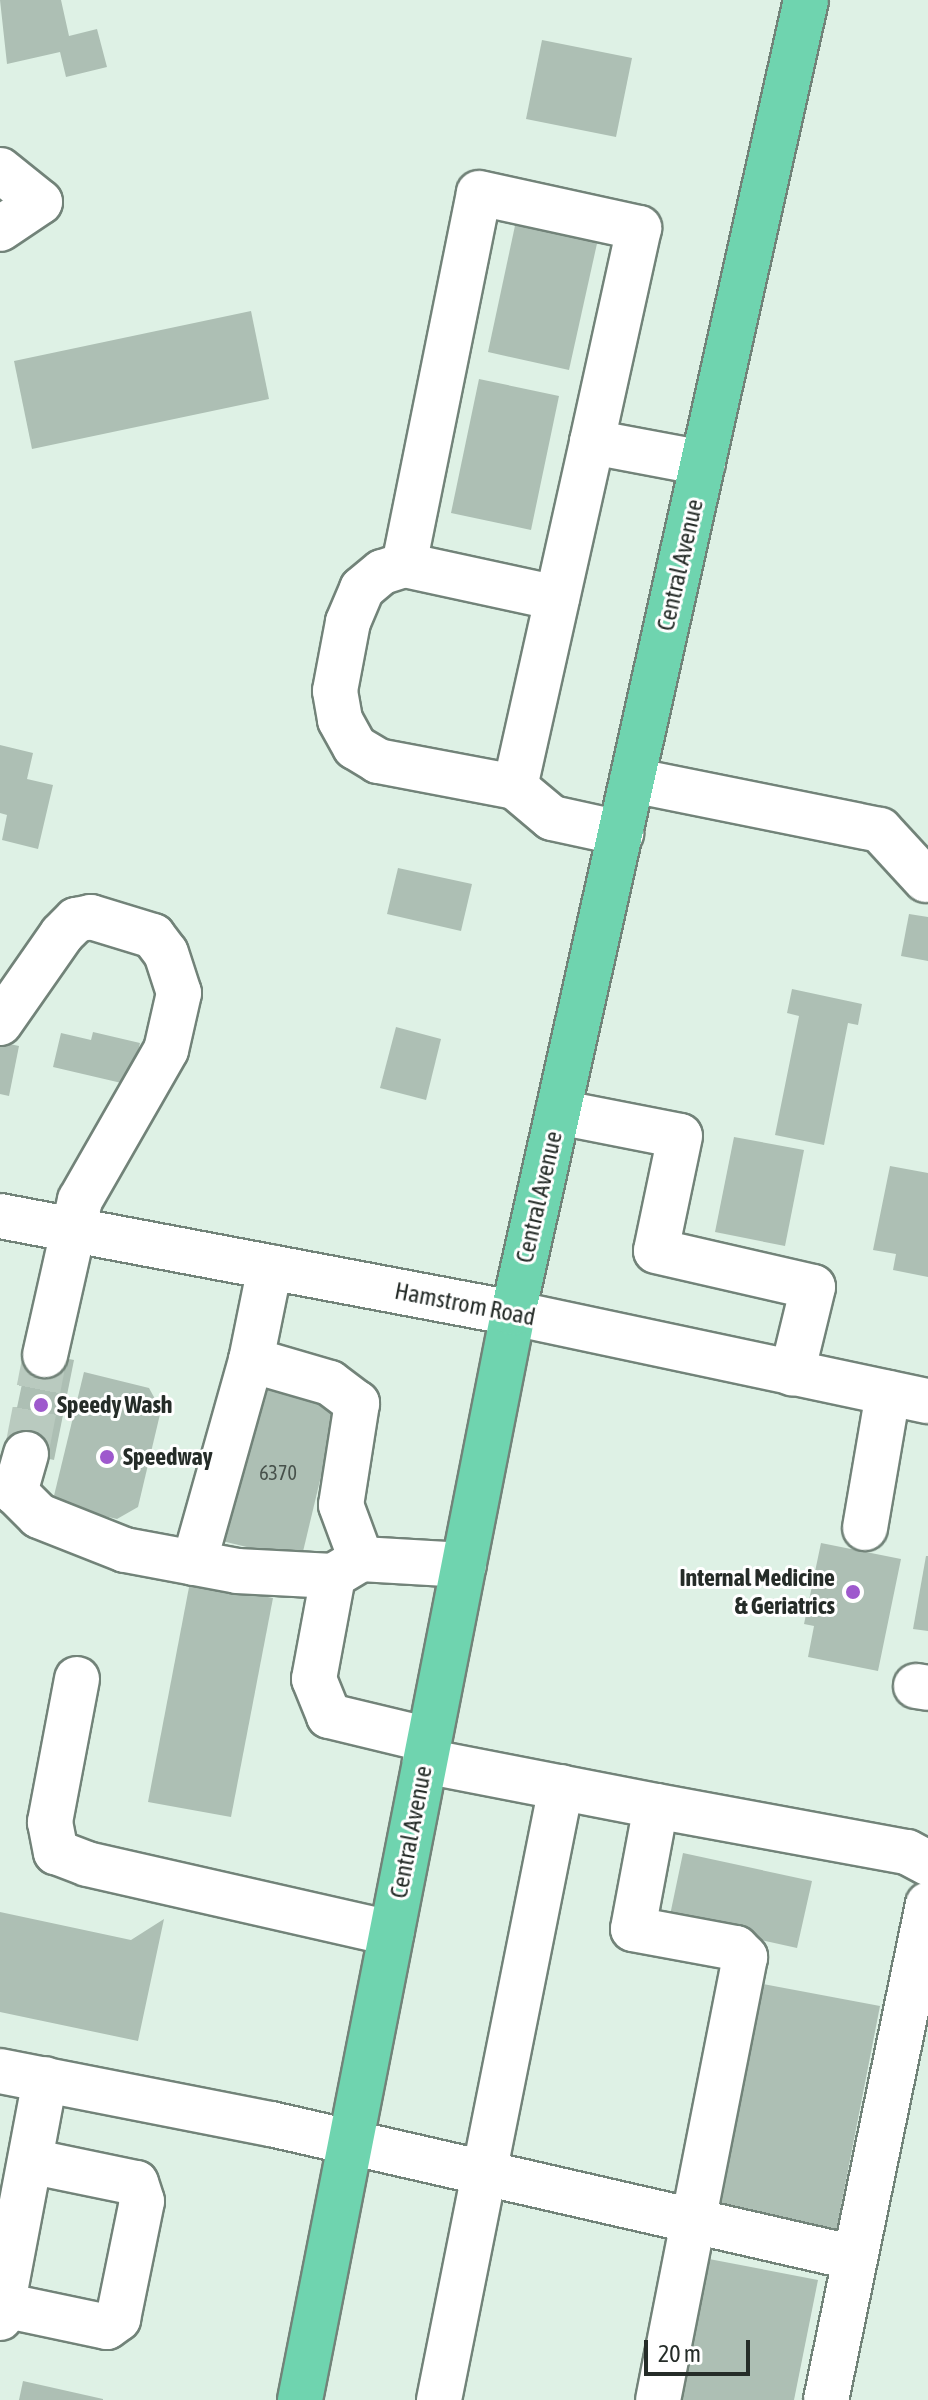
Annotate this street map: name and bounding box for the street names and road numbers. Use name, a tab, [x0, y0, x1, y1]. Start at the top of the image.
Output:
street label: Central Avenue	[651, 496, 709, 634]
street label: Central Avenue	[510, 1128, 568, 1266]
street label: Hamstrom Road	[392, 1276, 538, 1332]
street label: Central Avenue	[384, 1763, 438, 1901]

